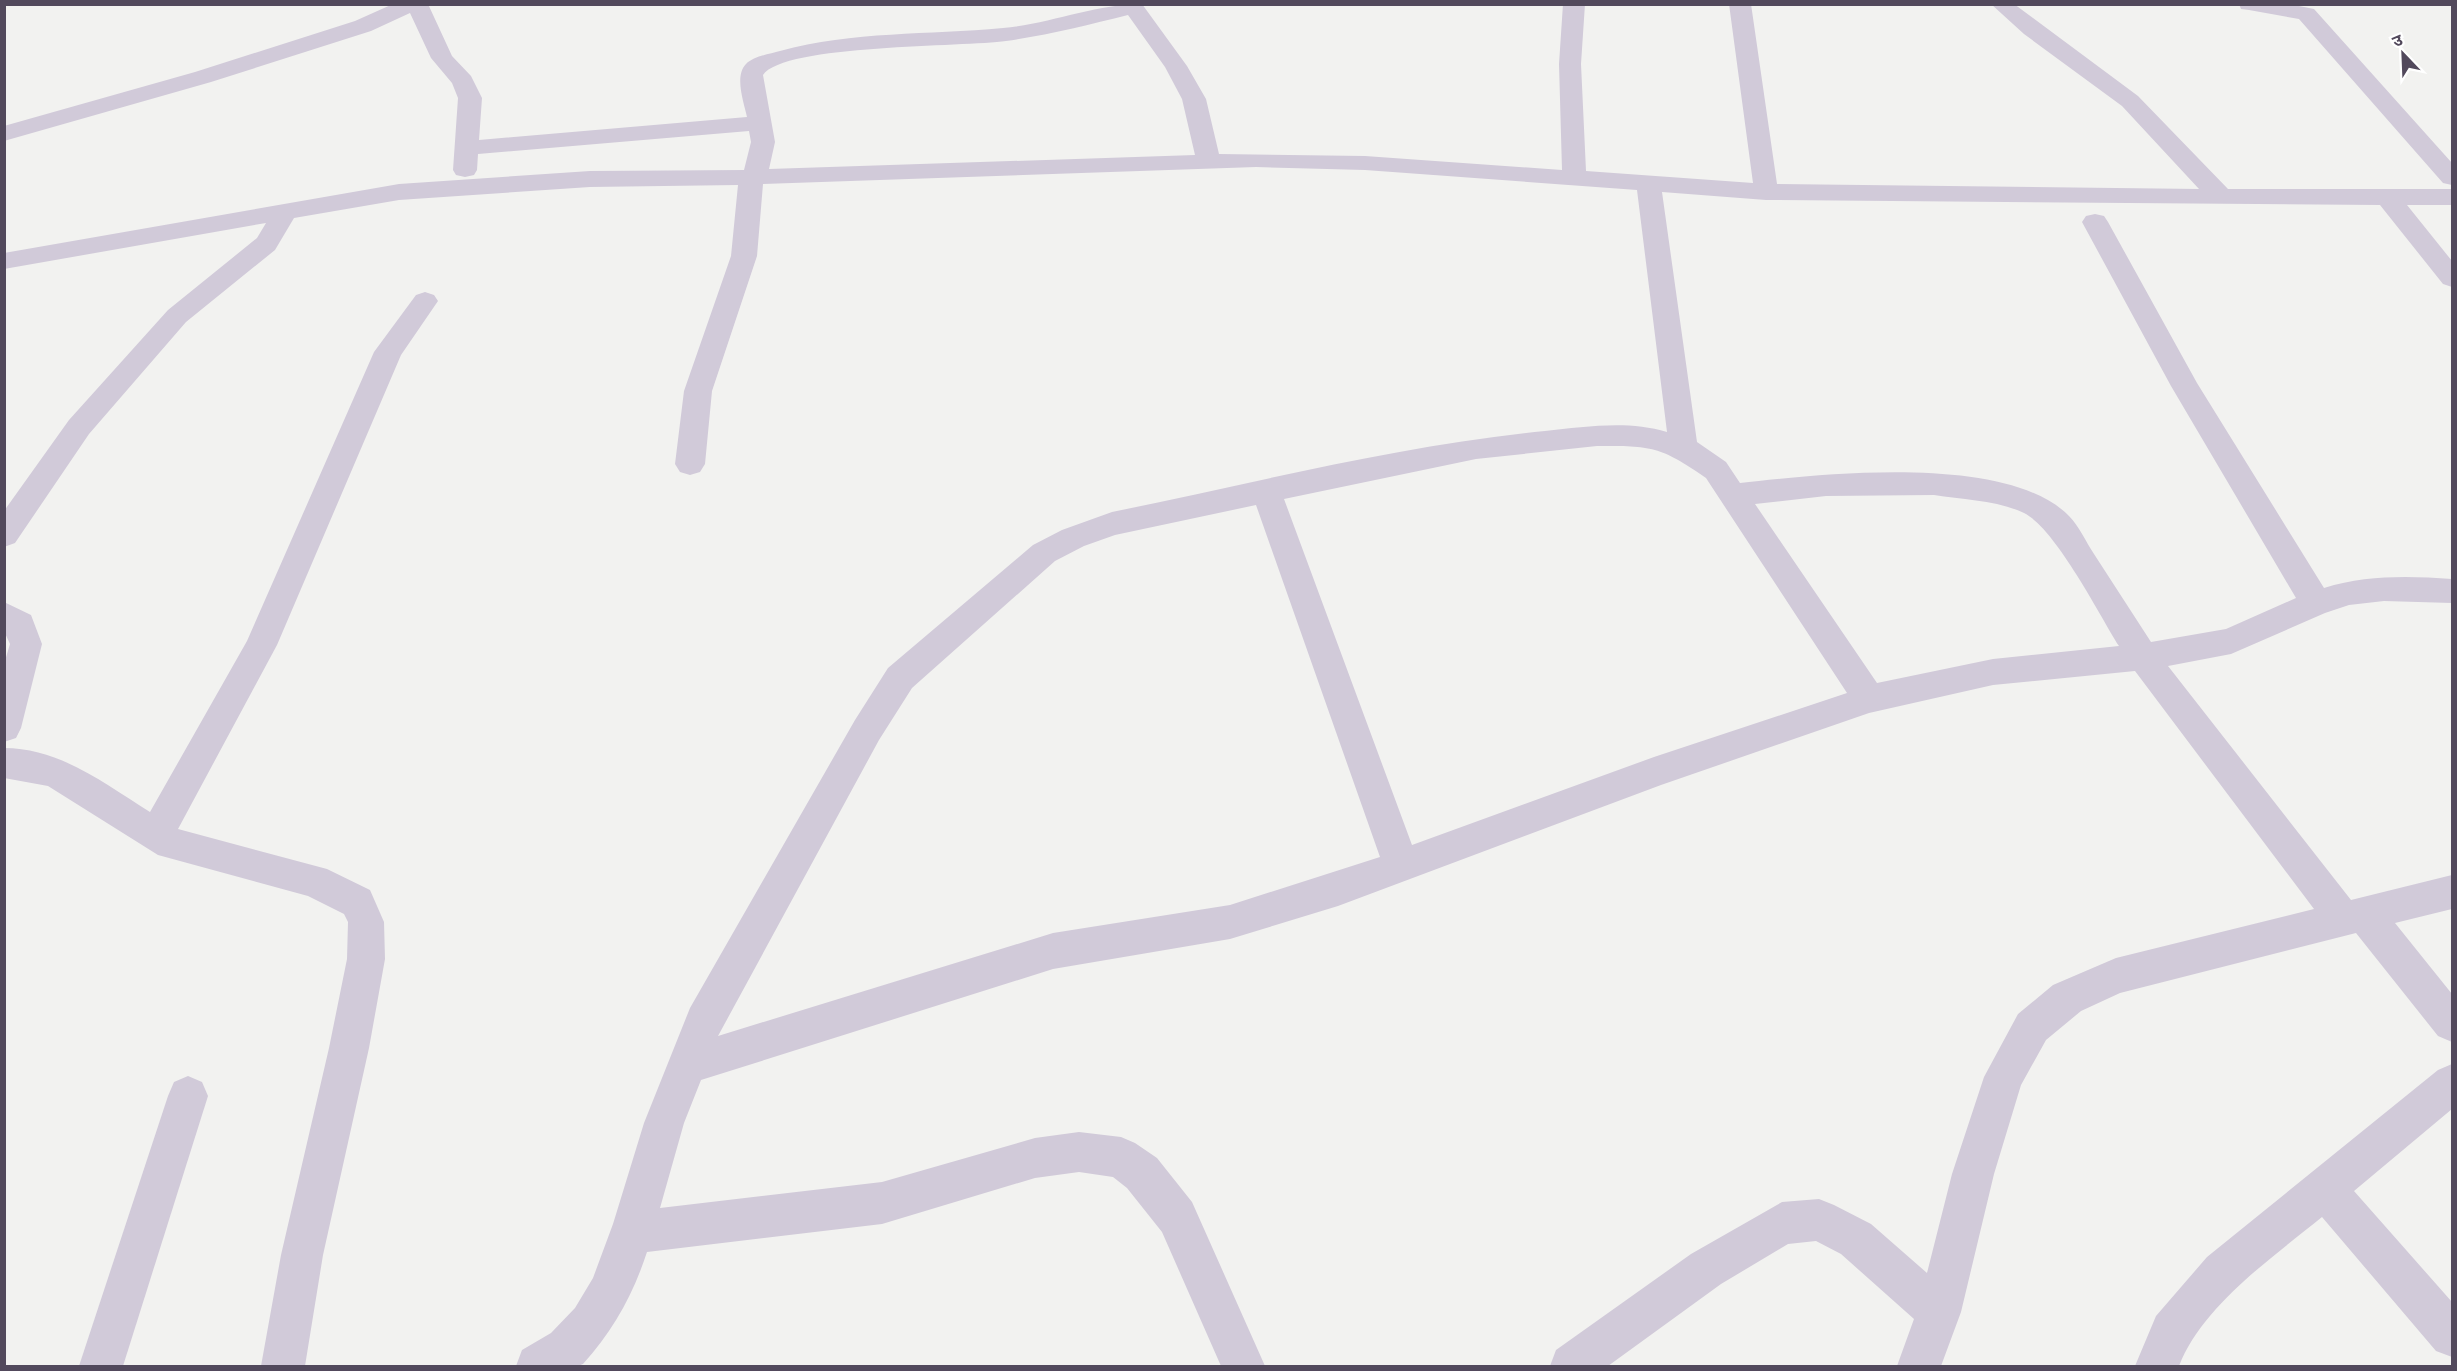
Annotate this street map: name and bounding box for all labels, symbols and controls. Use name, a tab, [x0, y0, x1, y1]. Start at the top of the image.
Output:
north arrow	[2373, 24, 2433, 84]
text: उ	[2389, 30, 2406, 51]

